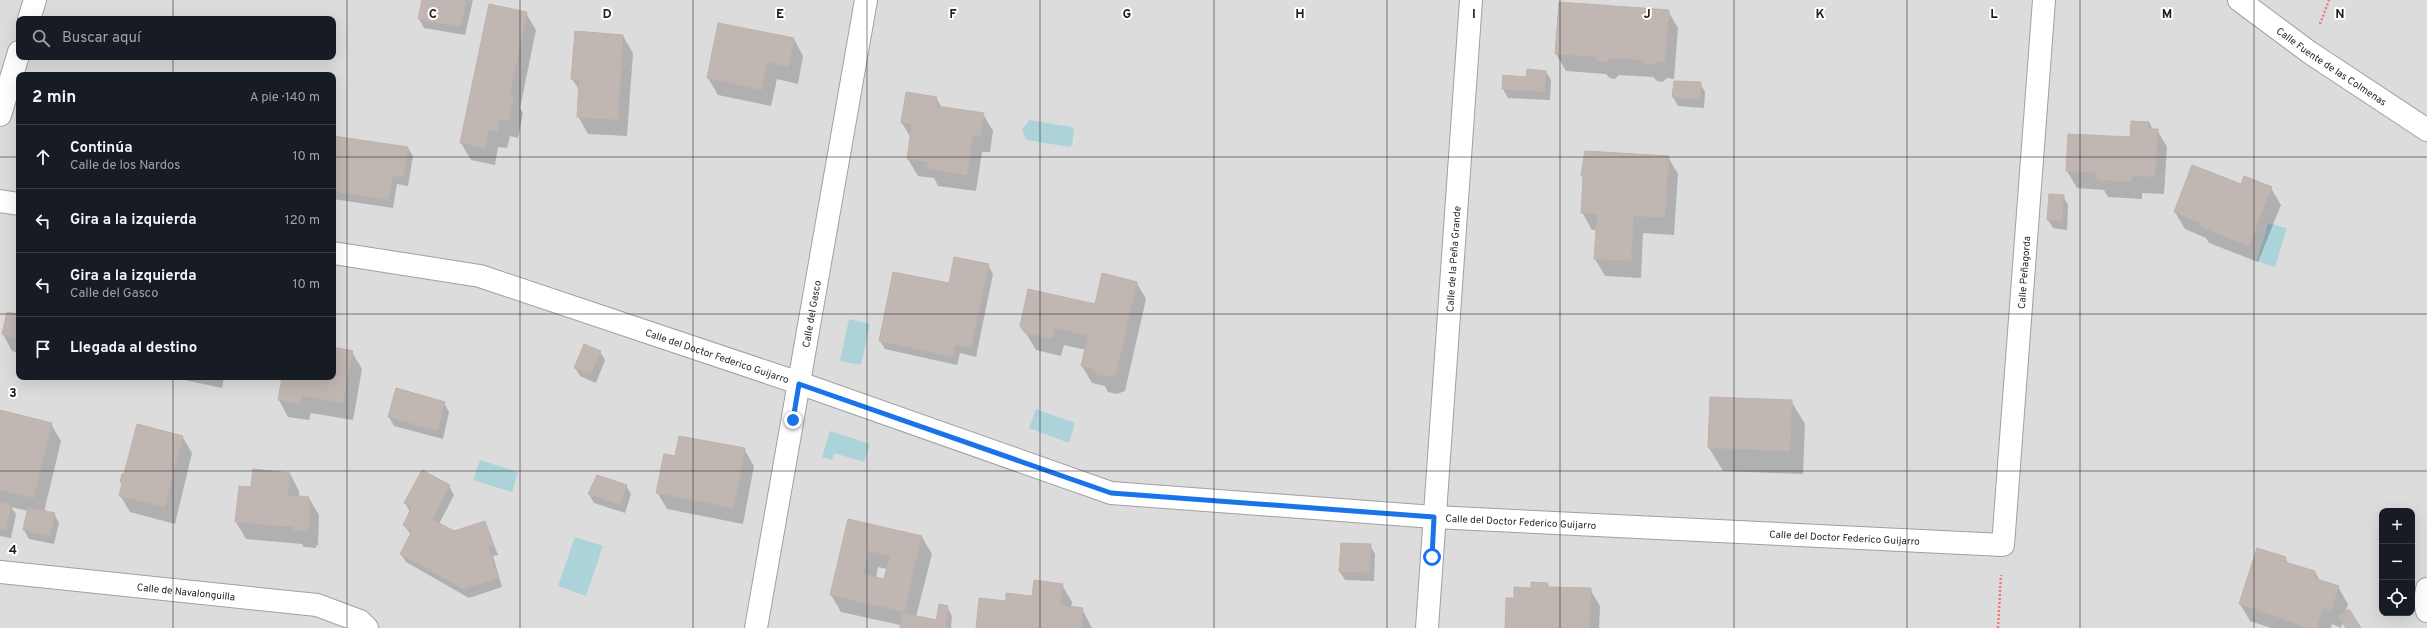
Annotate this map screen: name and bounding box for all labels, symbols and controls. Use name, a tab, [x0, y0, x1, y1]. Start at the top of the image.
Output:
text: C	[429, 7, 437, 23]
text: D	[602, 7, 612, 23]
text: E	[776, 7, 784, 23]
text: F	[949, 7, 957, 23]
text: G	[1123, 7, 1132, 23]
text: H	[1295, 7, 1305, 23]
text: I	[1472, 7, 1476, 23]
text: J	[1643, 7, 1651, 23]
text: K	[1815, 7, 1825, 23]
text: L	[1990, 7, 1998, 23]
text: M	[2162, 7, 2172, 23]
text: N	[2335, 7, 2345, 23]
search box	[16, 16, 336, 60]
street label: Calle Fuente de las Colmenas	[2273, 25, 2389, 110]
icon: search	[30, 27, 52, 49]
text: Buscar aquí	[62, 29, 141, 48]
text: 2 min	[32, 87, 76, 109]
text: A pie · 140 m	[250, 90, 320, 106]
text: Continúa	[70, 139, 132, 158]
icon: ahead	[32, 146, 54, 168]
text: 10 m	[293, 149, 320, 165]
text: Calle de los Nardos	[70, 158, 180, 174]
street label: Calle de la Peña Grande	[1444, 206, 1465, 312]
icon: left	[32, 210, 54, 232]
text: Gira a la izquierda	[70, 211, 197, 230]
text: 120 m	[285, 213, 320, 229]
street label: Calle Peñagorda	[2016, 236, 2034, 310]
text: Gira a la izquierda	[70, 267, 197, 286]
icon: left	[32, 274, 54, 296]
text: 10 m	[293, 277, 320, 293]
street label: Calle del Gasco	[800, 279, 825, 349]
text: Calle del Gasco	[70, 286, 158, 302]
street label: Calle del Doctor Federico Guijarro	[643, 327, 791, 387]
icon: arrive	[32, 338, 54, 360]
text: Llegada al destino	[70, 339, 197, 358]
text: 3	[9, 386, 17, 402]
route end	[784, 411, 802, 429]
map controls	[2379, 508, 2415, 616]
button: +	[2379, 508, 2415, 544]
street label: Calle del Doctor Federico Guijarro	[1445, 513, 1597, 533]
street label: Calle del Doctor Federico Guijarro	[1769, 528, 1921, 549]
text: 4	[9, 543, 17, 559]
button: −	[2379, 544, 2415, 580]
route start	[1423, 548, 1441, 566]
button: locate	[2379, 580, 2415, 616]
street label: Calle de Navalonguilla	[136, 581, 236, 604]

